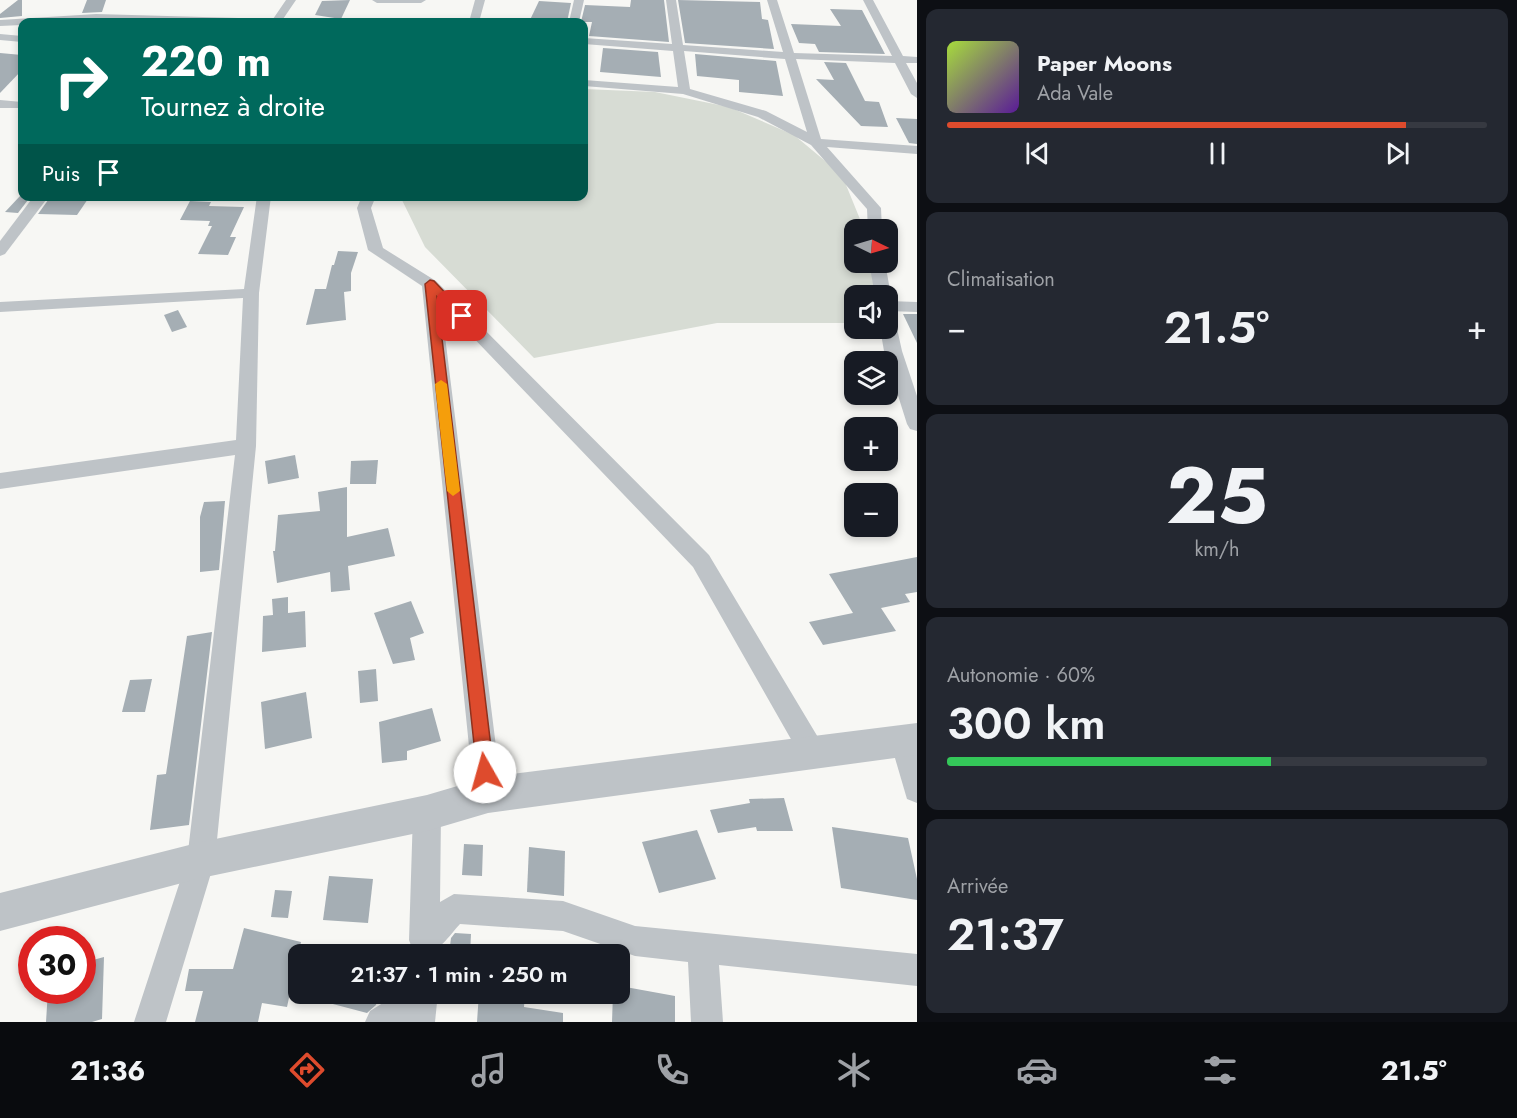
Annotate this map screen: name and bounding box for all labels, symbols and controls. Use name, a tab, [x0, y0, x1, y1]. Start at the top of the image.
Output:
text: 220 m	[141, 31, 271, 92]
icon: right	[42, 42, 120, 120]
text: Paper Moons	[1037, 47, 1172, 79]
text: Ada Vale	[1037, 79, 1113, 108]
text: Tournez à droite	[141, 87, 325, 126]
icon: previous	[1021, 137, 1054, 170]
icon: pause	[1201, 137, 1234, 170]
icon: next	[1381, 137, 1414, 170]
icon: arrive	[92, 156, 125, 189]
text: Puis	[42, 157, 80, 189]
north arrow	[844, 219, 898, 273]
map controls	[844, 219, 898, 537]
text: Climatisation	[947, 265, 1055, 294]
button: sound	[844, 285, 898, 339]
pin	[436, 290, 487, 341]
text: 21.5°	[1164, 295, 1269, 360]
icon: arrive	[445, 299, 478, 332]
text: −	[947, 304, 966, 351]
text: +	[1467, 304, 1487, 351]
button: layers	[844, 351, 898, 405]
button: +	[844, 417, 898, 471]
text: 25	[1166, 440, 1268, 552]
button: −	[844, 483, 898, 537]
text: km/h	[1194, 535, 1240, 564]
text: Autonomie · 60%	[947, 661, 1095, 690]
text: 300 km	[947, 691, 1106, 756]
position arrow	[453, 740, 517, 804]
text: Arrivée	[947, 872, 1008, 901]
text: 21:37	[947, 902, 1064, 967]
speed limit sign: 30	[18, 926, 96, 1004]
text: 21:37 · 1 min · 250 m	[351, 958, 567, 990]
icon: directions	[286, 1049, 328, 1091]
icon: music	[468, 1049, 510, 1091]
icon: phone	[651, 1049, 693, 1091]
icon: climate	[833, 1049, 875, 1091]
icon: car	[1016, 1049, 1058, 1091]
icon: filters	[1199, 1049, 1241, 1091]
text: 21:36	[70, 1051, 145, 1090]
text: 21.5°	[1381, 1051, 1447, 1090]

